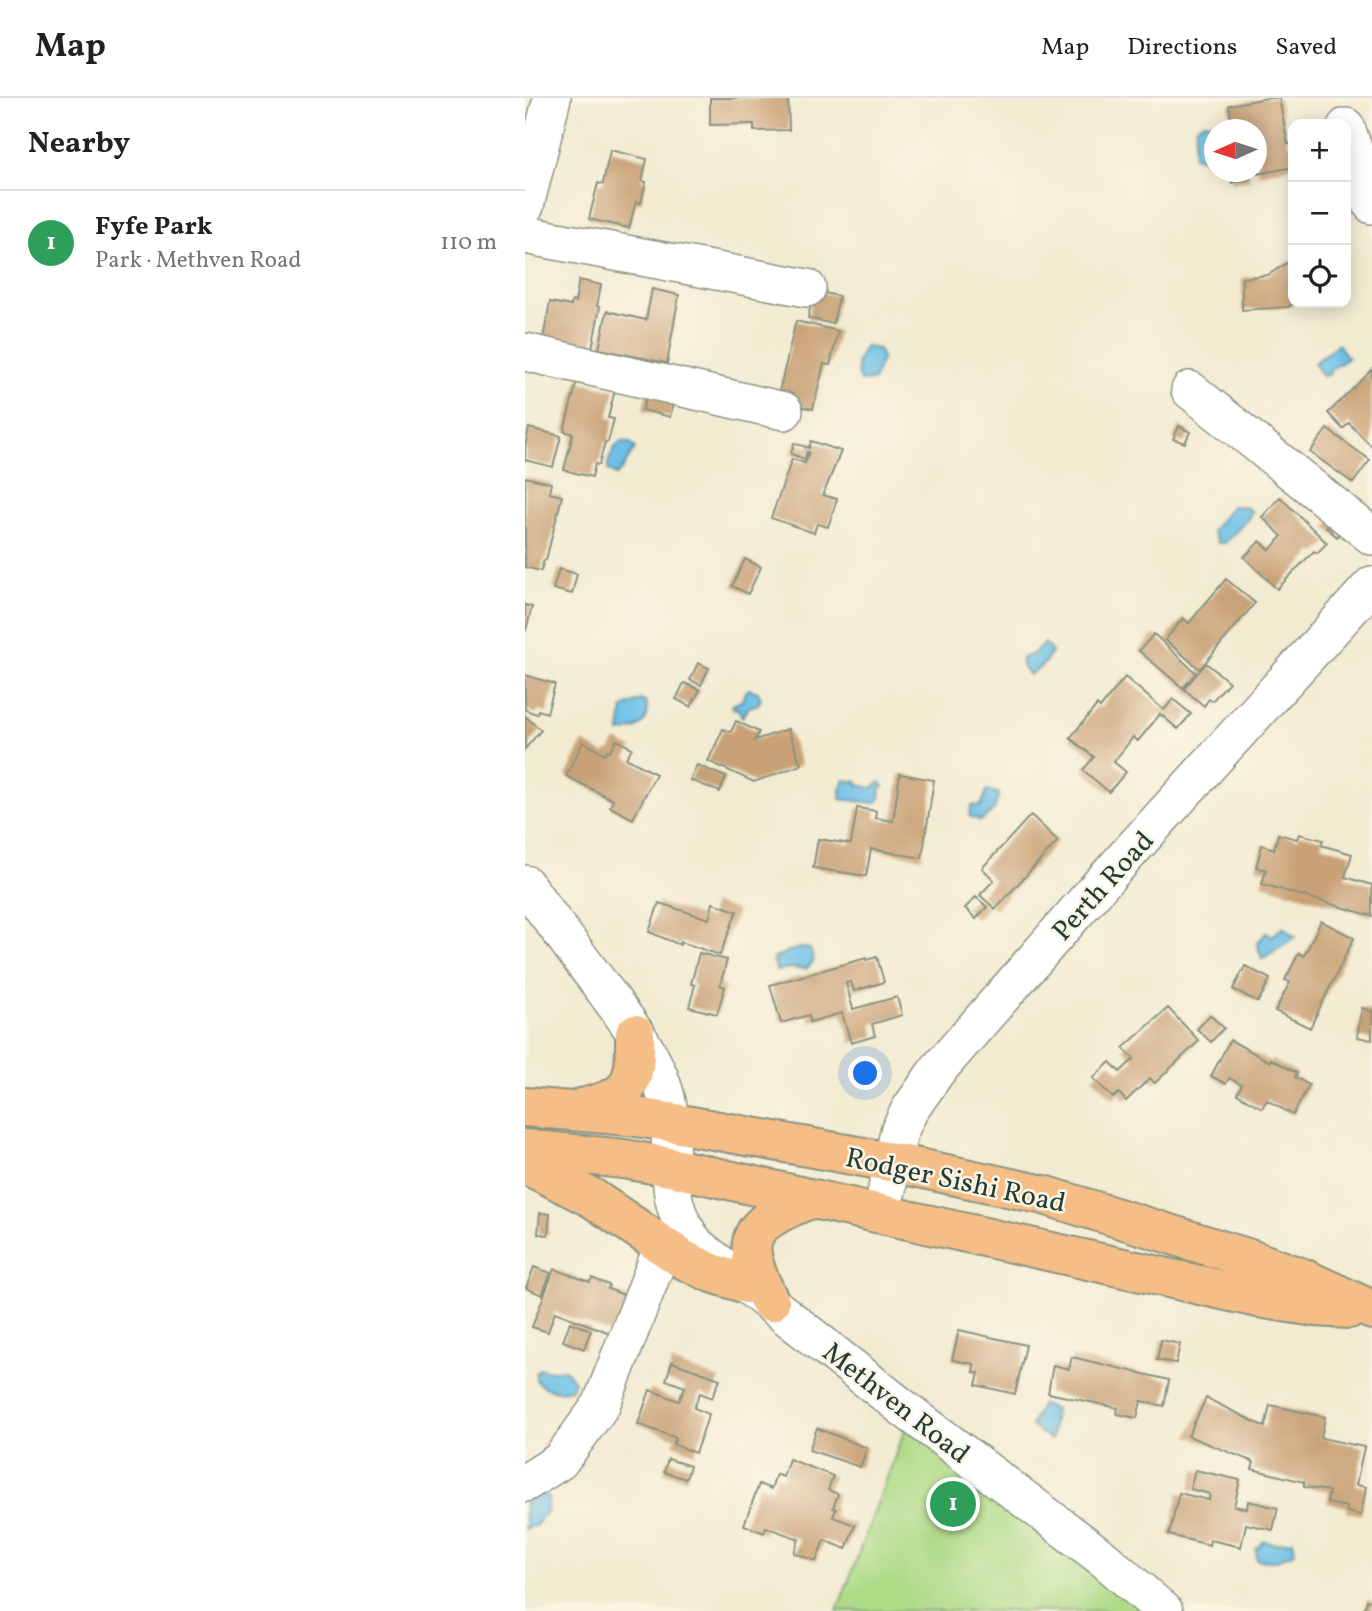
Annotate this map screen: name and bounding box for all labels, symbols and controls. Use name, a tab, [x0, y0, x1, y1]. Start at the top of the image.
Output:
text: Map	[35, 25, 106, 71]
text: Map	[1041, 31, 1089, 65]
text: Directions	[1127, 31, 1237, 65]
text: Saved	[1275, 31, 1337, 65]
north arrow	[1204, 119, 1267, 182]
map controls	[1288, 119, 1351, 308]
button: +	[1288, 119, 1351, 182]
text: Nearby	[28, 123, 130, 165]
button: −	[1288, 182, 1351, 245]
text: Fyfe Park	[95, 209, 213, 245]
text: 1	[46, 227, 56, 259]
text: 110 m	[440, 227, 497, 259]
text: Park · Methven Road	[95, 245, 302, 277]
button: locate	[1288, 245, 1351, 308]
street label: Perth Road	[1044, 823, 1164, 950]
your location	[848, 1056, 882, 1090]
street label: Rodger Sishi Road	[842, 1139, 1069, 1224]
street label: Methven Road	[814, 1334, 977, 1474]
pin: 1	[930, 1478, 976, 1530]

